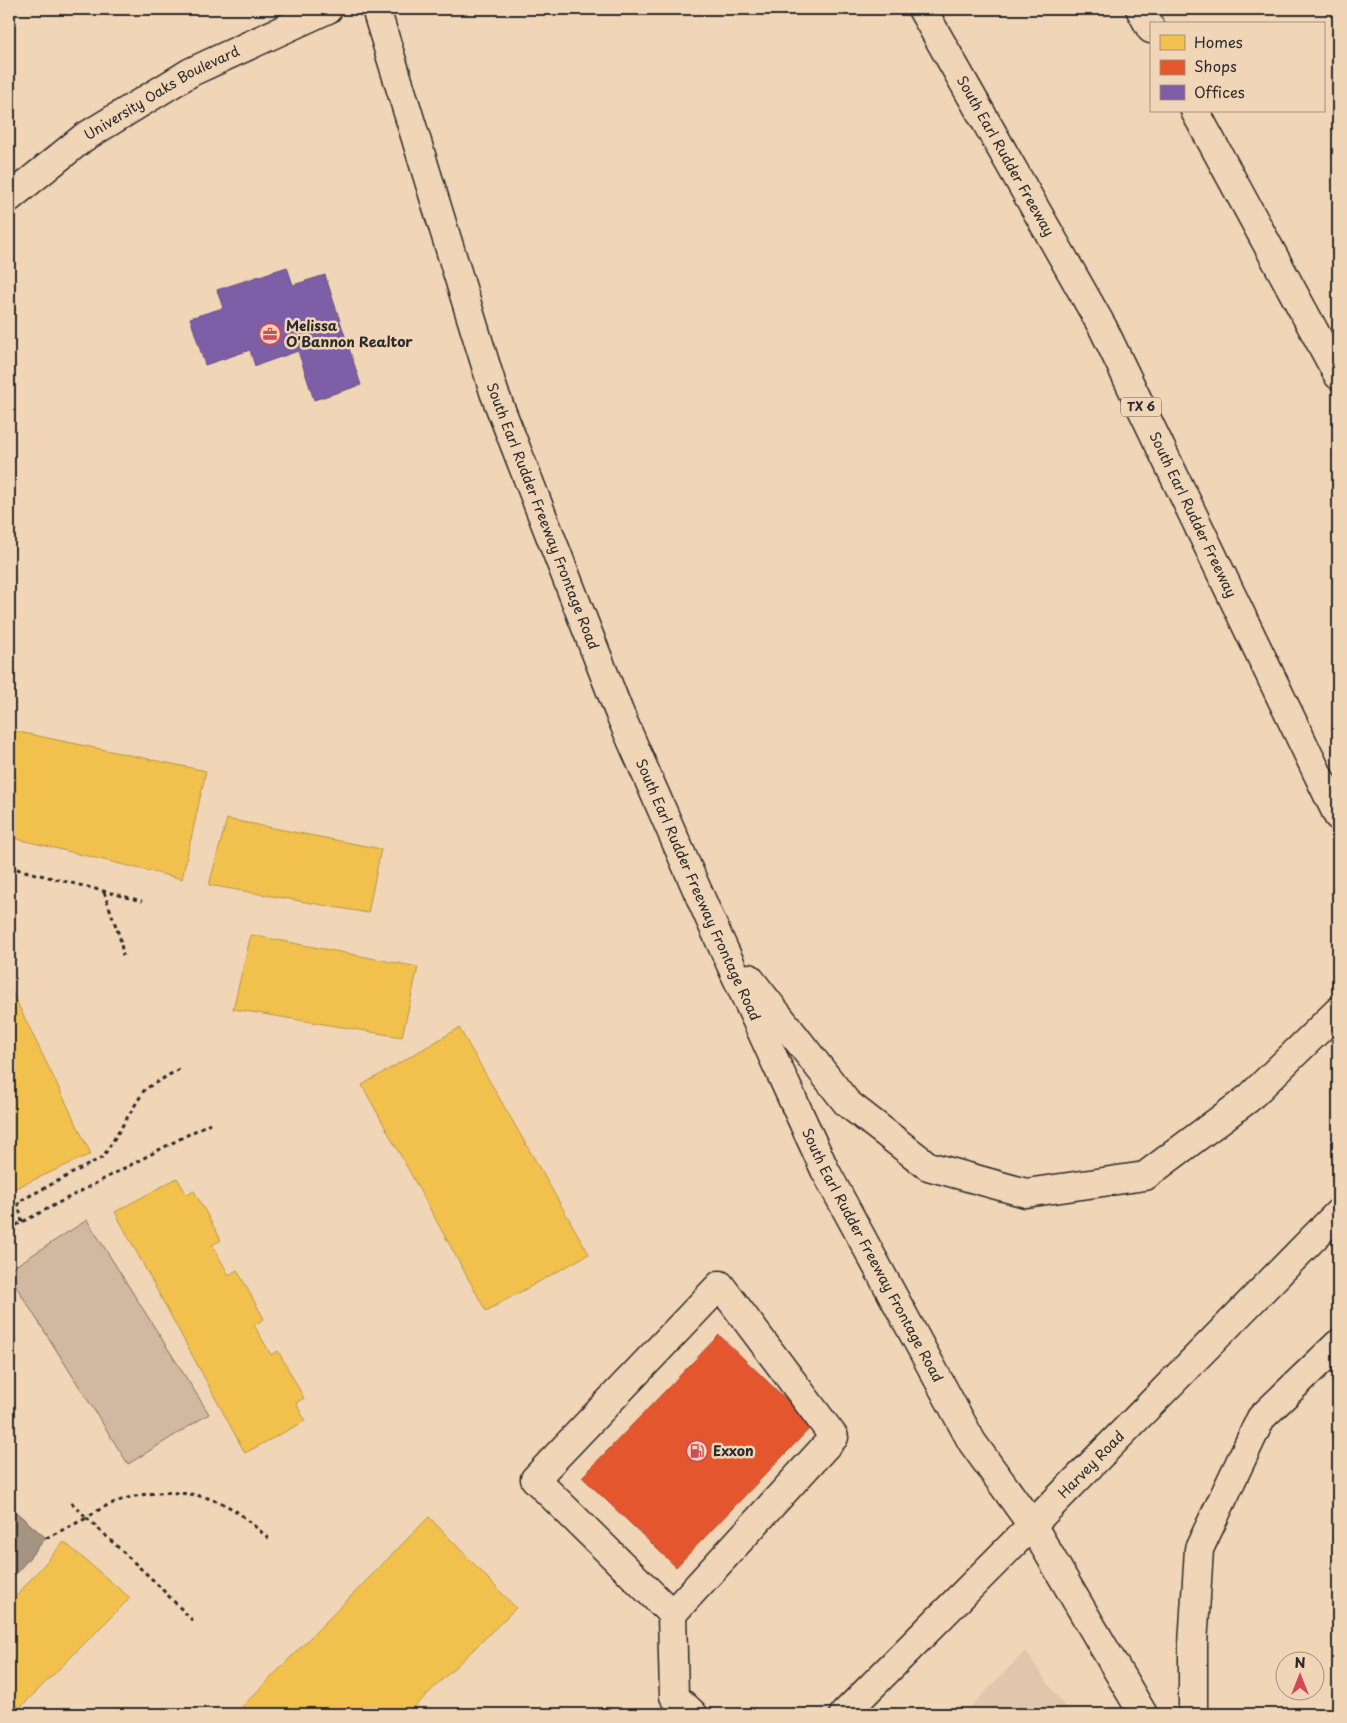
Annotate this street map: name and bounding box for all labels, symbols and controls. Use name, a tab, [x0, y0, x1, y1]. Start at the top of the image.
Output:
legend	[1150, 22, 1324, 112]
text: Homes	[1194, 30, 1243, 53]
street label: University Oaks Boulevard	[80, 40, 243, 145]
text: Shops	[1194, 54, 1237, 77]
street label: South Earl Rudder Freeway	[952, 72, 1060, 240]
text: Offices	[1194, 80, 1245, 103]
place label: Melissa O'Bannon Realtor	[286, 315, 413, 352]
office icon: Melissa O'Bannon Realtor	[258, 322, 282, 346]
street label: South Earl Rudder Freeway Frontage Road	[482, 380, 605, 652]
road number: TX 6	[1121, 398, 1161, 417]
street label: South Earl Rudder Freeway	[1144, 428, 1242, 601]
street label: South Earl Rudder Freeway Frontage Road	[631, 755, 766, 1024]
street label: South Earl Rudder Freeway Frontage Road	[797, 1125, 949, 1386]
street label: Harvey Road	[1053, 1426, 1129, 1503]
fuel station icon: Exxon	[685, 1439, 709, 1463]
place label: Exxon	[713, 1440, 754, 1461]
north arrow	[1274, 1650, 1324, 1700]
text: N	[1294, 1652, 1306, 1673]

